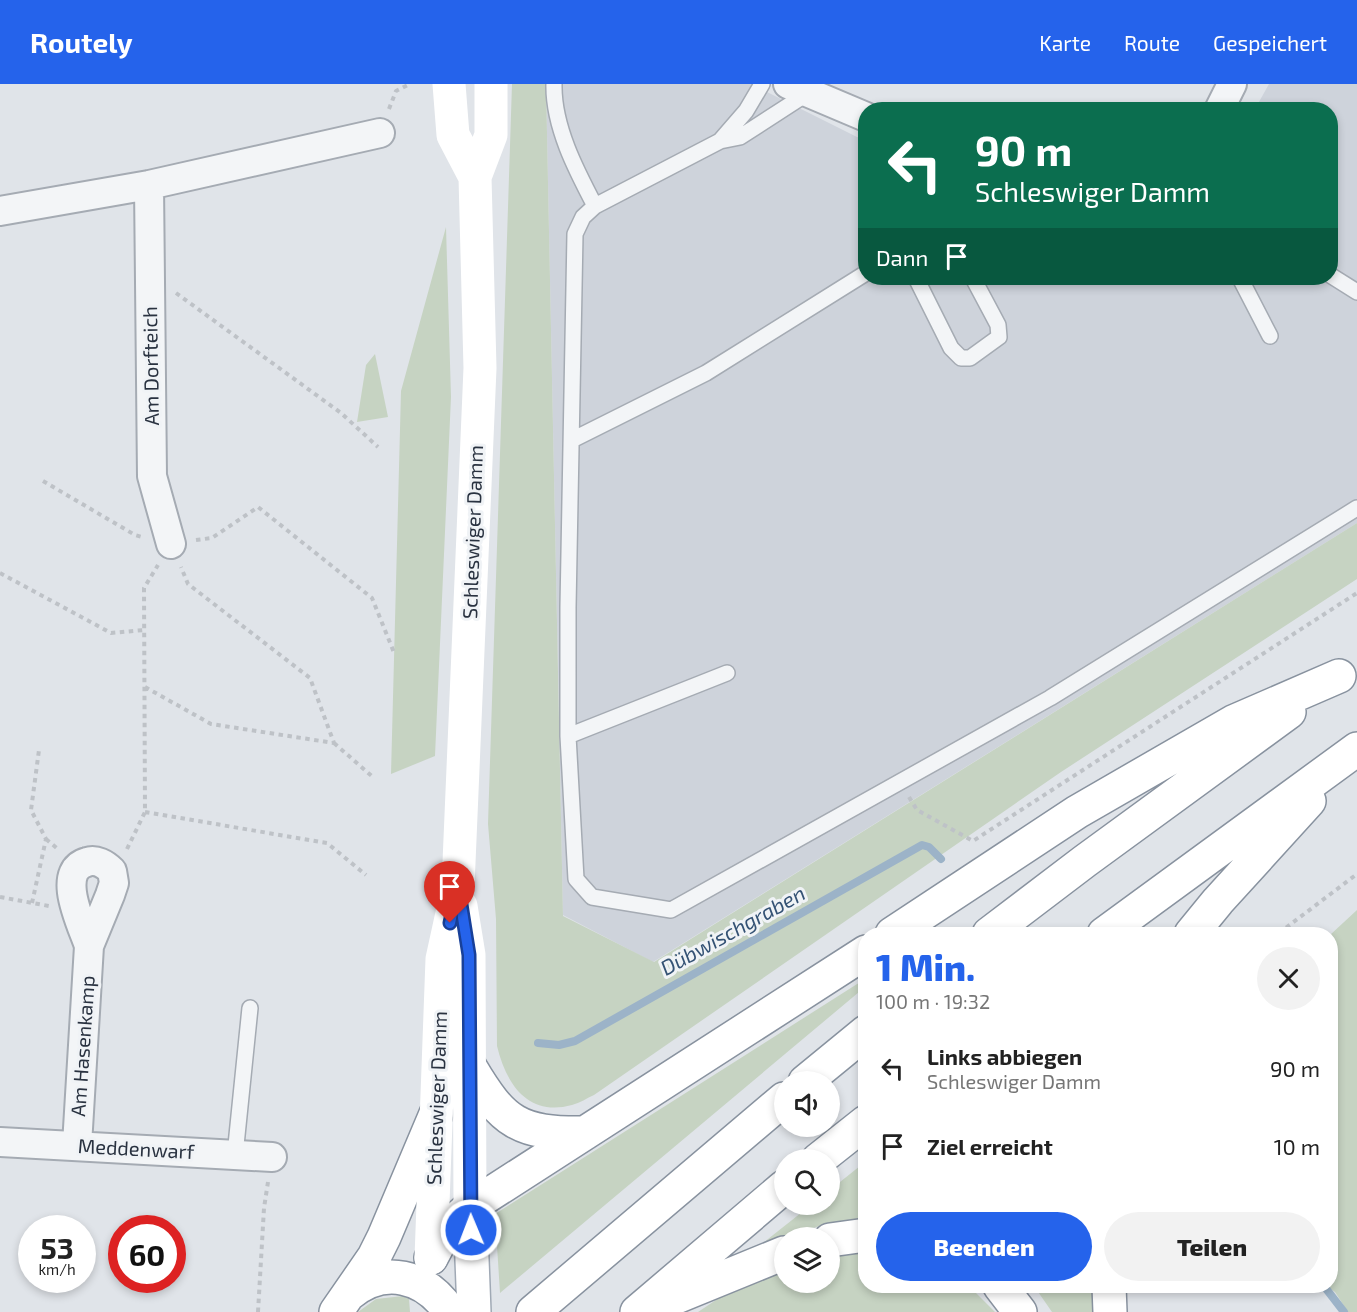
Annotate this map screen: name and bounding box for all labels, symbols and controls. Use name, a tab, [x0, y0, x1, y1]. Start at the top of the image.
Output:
text: Routely	[30, 25, 133, 59]
text: Karte	[1039, 30, 1091, 55]
text: Route	[1124, 30, 1180, 55]
text: Gespeichert	[1213, 30, 1327, 55]
text: 90 m	[975, 124, 1072, 174]
icon: left	[876, 126, 954, 204]
text: Schleswiger Damm	[975, 175, 1210, 207]
icon: arrive	[940, 240, 973, 273]
text: Dann	[876, 244, 928, 270]
street label: Am Dorfteich	[137, 306, 163, 426]
street label: Schleswiger Damm	[457, 445, 487, 619]
pin	[424, 861, 475, 923]
icon: arrive	[433, 870, 466, 903]
water label: Dübwischgraben	[656, 880, 809, 980]
text: 1 Min.	[876, 945, 975, 988]
button: close	[1257, 947, 1320, 1010]
street label: Am Hasenkamp	[65, 974, 99, 1117]
text: 100 m · 19:32	[876, 989, 990, 1013]
street label: Schleswiger Damm	[421, 1011, 451, 1185]
text: Links abbiegen	[927, 1043, 1082, 1069]
icon: left	[876, 1052, 909, 1085]
text: 90 m	[1270, 1055, 1320, 1081]
text: Schleswiger Damm	[927, 1069, 1101, 1093]
map controls	[774, 1071, 840, 1293]
button: sound	[774, 1071, 840, 1137]
icon: arrive	[876, 1130, 909, 1163]
street label: Meddenwarf	[77, 1133, 195, 1163]
text: Ziel erreicht	[927, 1133, 1053, 1159]
text: 10 m	[1274, 1133, 1320, 1159]
button: search	[774, 1149, 840, 1215]
position arrow	[439, 1198, 503, 1262]
button: Beenden	[876, 1212, 1092, 1281]
button: Teilen	[1104, 1212, 1320, 1281]
speed limit sign: 60	[108, 1215, 186, 1293]
button: layers	[774, 1227, 840, 1293]
text: 53	[40, 1229, 74, 1265]
text: km/h	[38, 1260, 76, 1278]

